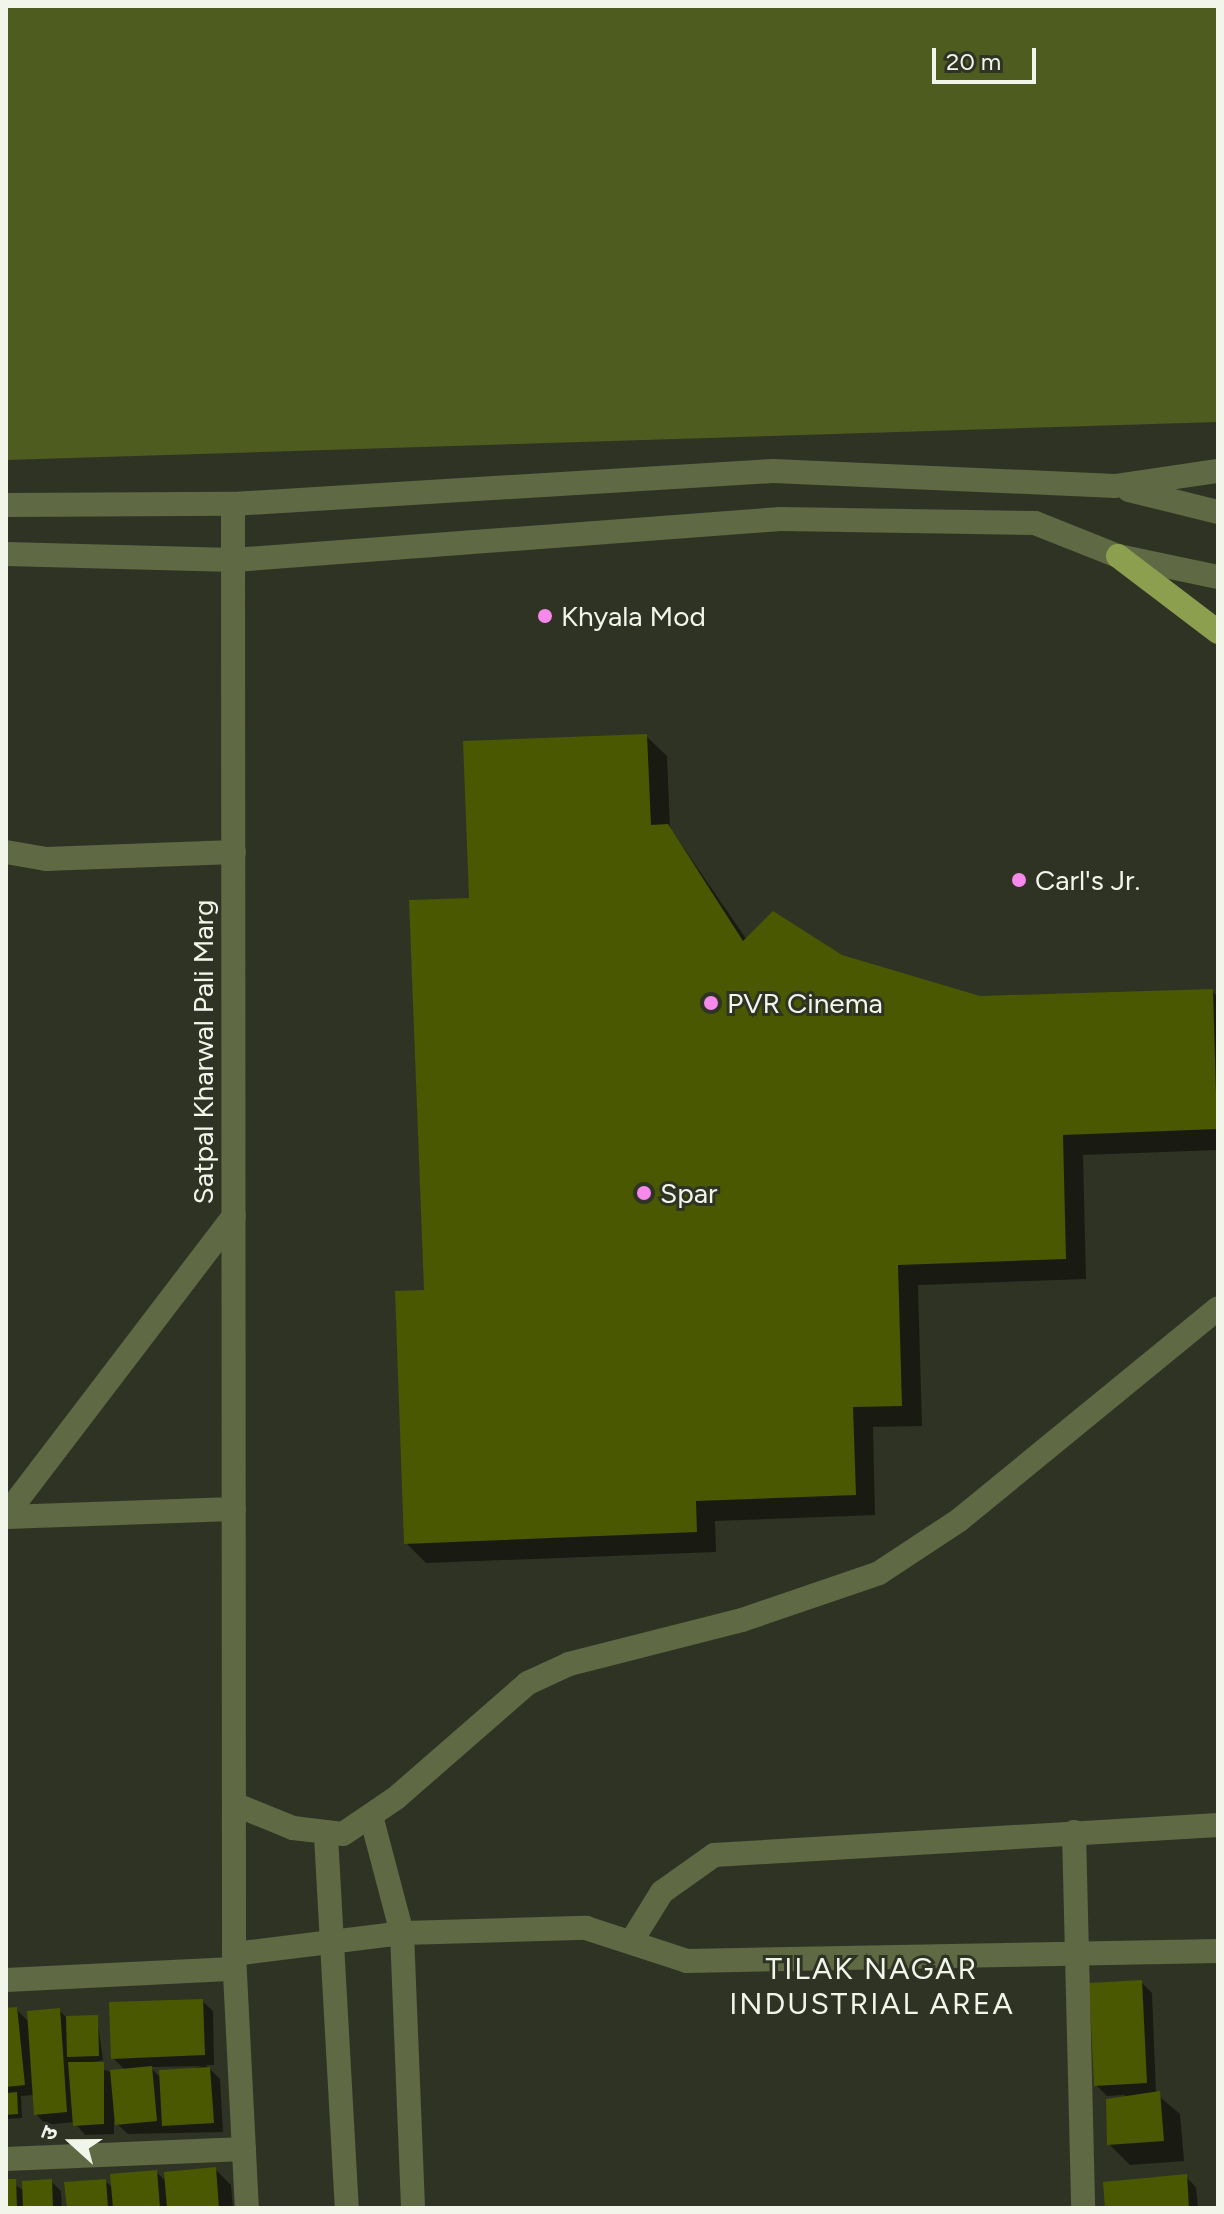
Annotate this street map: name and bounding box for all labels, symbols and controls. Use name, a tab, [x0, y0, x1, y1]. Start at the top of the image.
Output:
scale bar	[936, 32, 1040, 82]
text: 20 m	[946, 47, 1001, 76]
place label: Khyala Mod	[561, 599, 706, 633]
marker: Khyala Mod	[536, 607, 554, 625]
place label: Carl's Jr.	[1035, 863, 1140, 897]
marker: Carl's Jr.	[1010, 871, 1028, 889]
street label: Satpal Kharwal Pali Marg	[186, 899, 220, 1205]
place label: PVR Cinema	[727, 986, 883, 1020]
marker: PVR Cinema	[702, 994, 720, 1012]
place label: Spar	[660, 1176, 717, 1210]
marker: Spar	[635, 1184, 653, 1202]
district label: TILAK NAGAR INDUSTRIAL AREA	[729, 1951, 1015, 2022]
north arrow	[32, 2102, 112, 2182]
text: उ	[34, 2122, 64, 2144]

